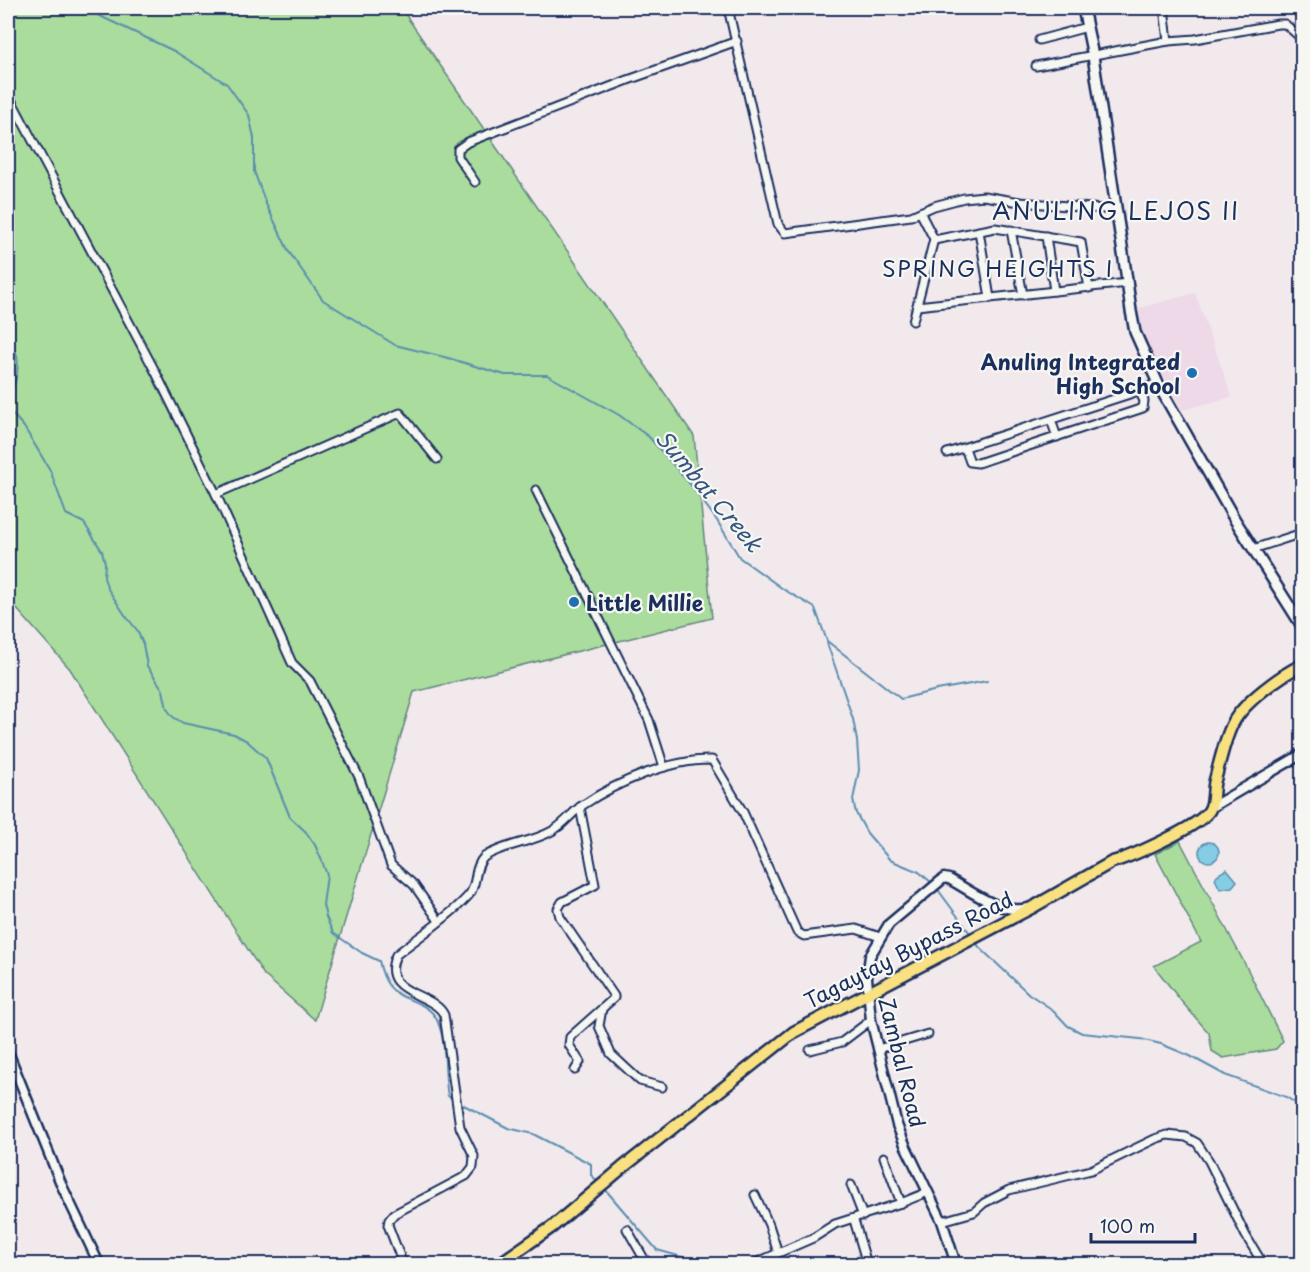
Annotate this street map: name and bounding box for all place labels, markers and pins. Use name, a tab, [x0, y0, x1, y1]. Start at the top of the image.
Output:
place label: Anuling Integrated High School	[981, 345, 1180, 401]
marker: Anuling Integrated High School	[1185, 366, 1199, 380]
place label: Little Millie	[586, 586, 703, 618]
marker: Little Millie	[567, 595, 581, 609]

